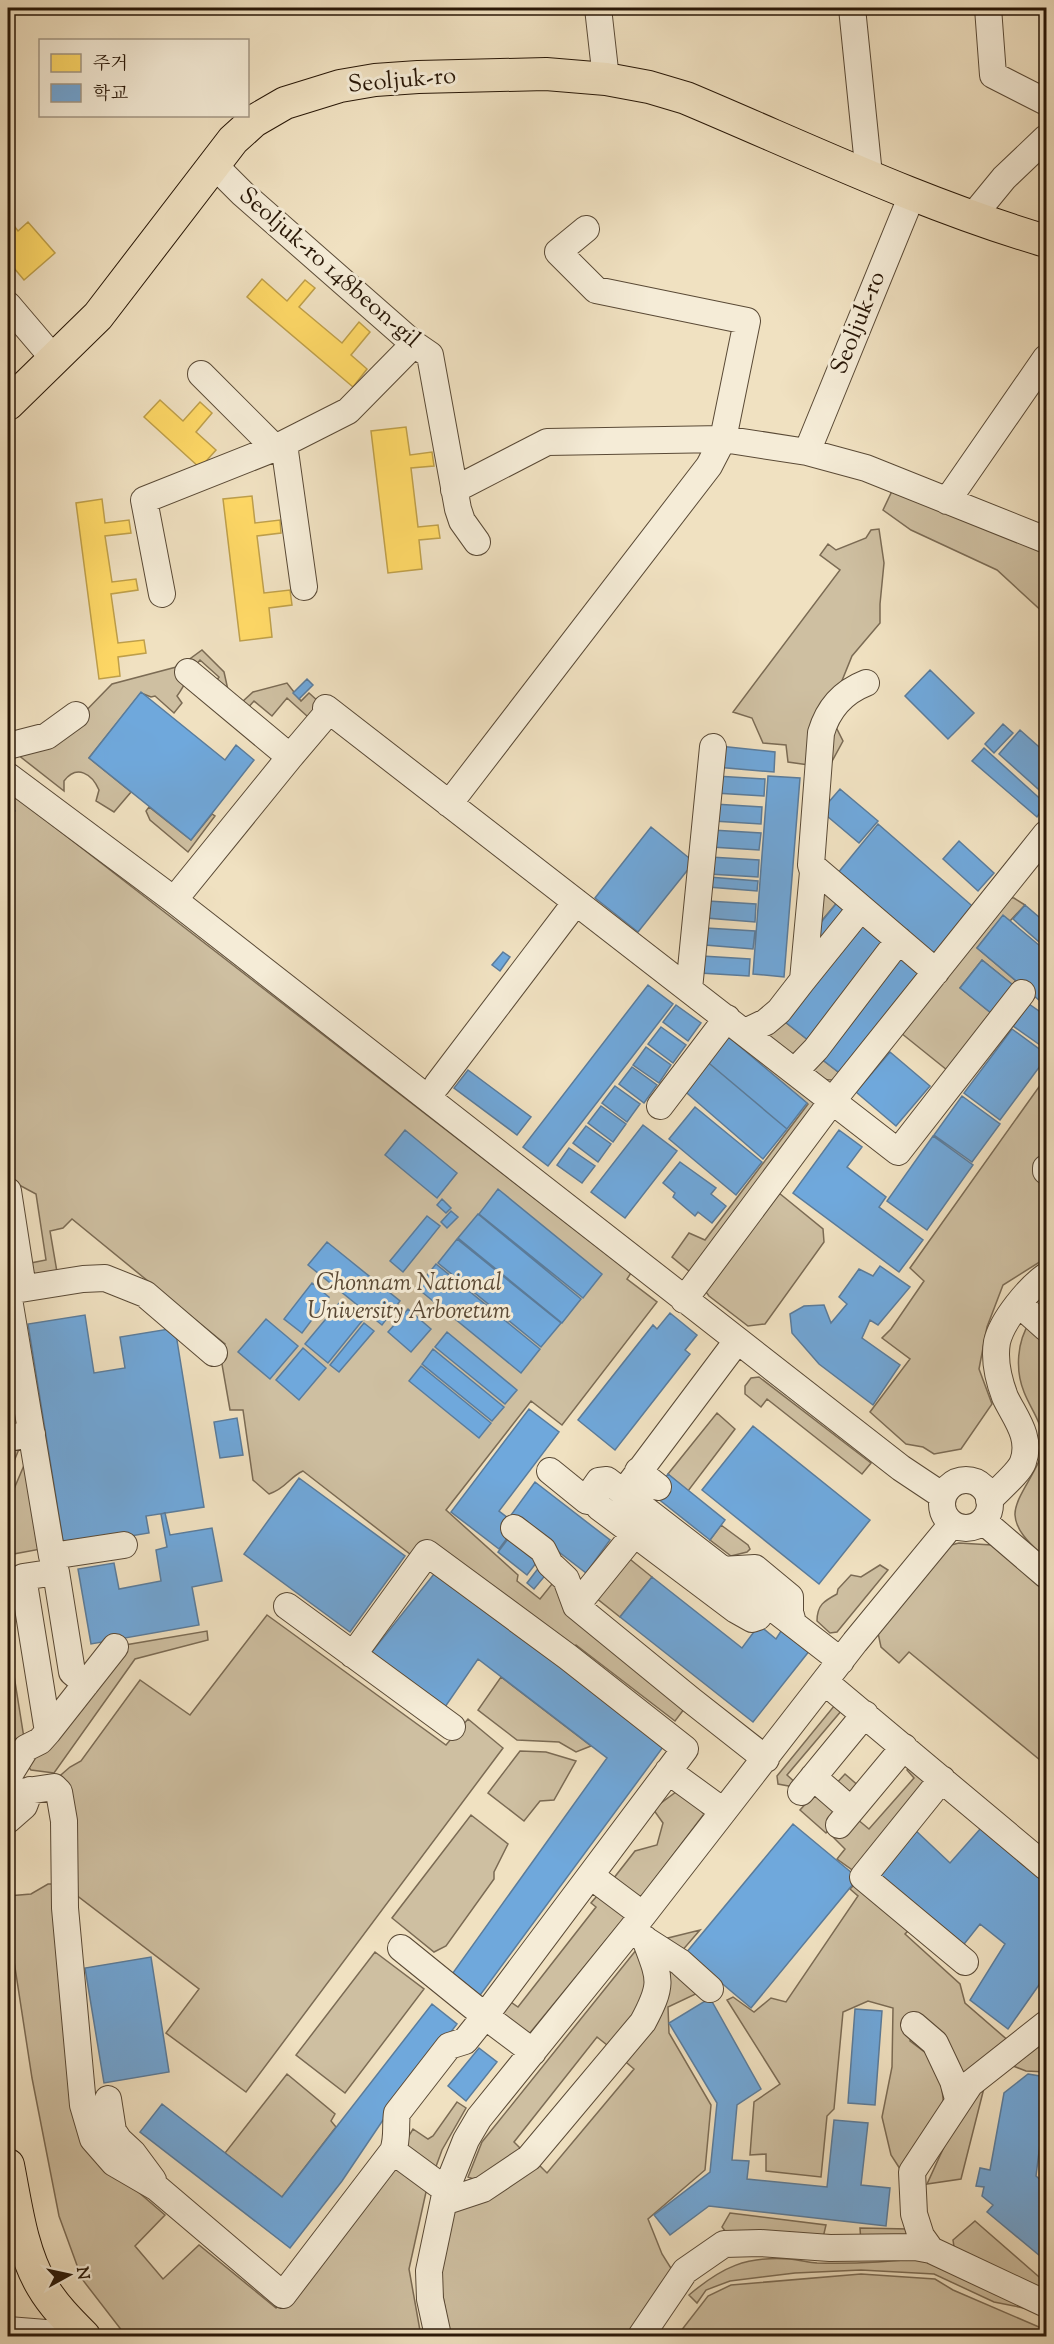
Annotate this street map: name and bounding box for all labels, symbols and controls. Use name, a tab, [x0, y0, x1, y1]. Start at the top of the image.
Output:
legend	[39, 39, 249, 117]
text: 주거	[93, 52, 128, 78]
street label: Seoljuk-ro	[347, 59, 457, 103]
text: 학교	[93, 82, 128, 108]
street label: Seoljuk-ro 148beon-gil	[231, 180, 427, 357]
street label: Seoljuk-ro	[823, 266, 895, 380]
park label: Chonnam National University Arboretum	[307, 1267, 511, 1329]
north arrow	[39, 2245, 99, 2305]
text: N	[69, 2265, 94, 2281]

